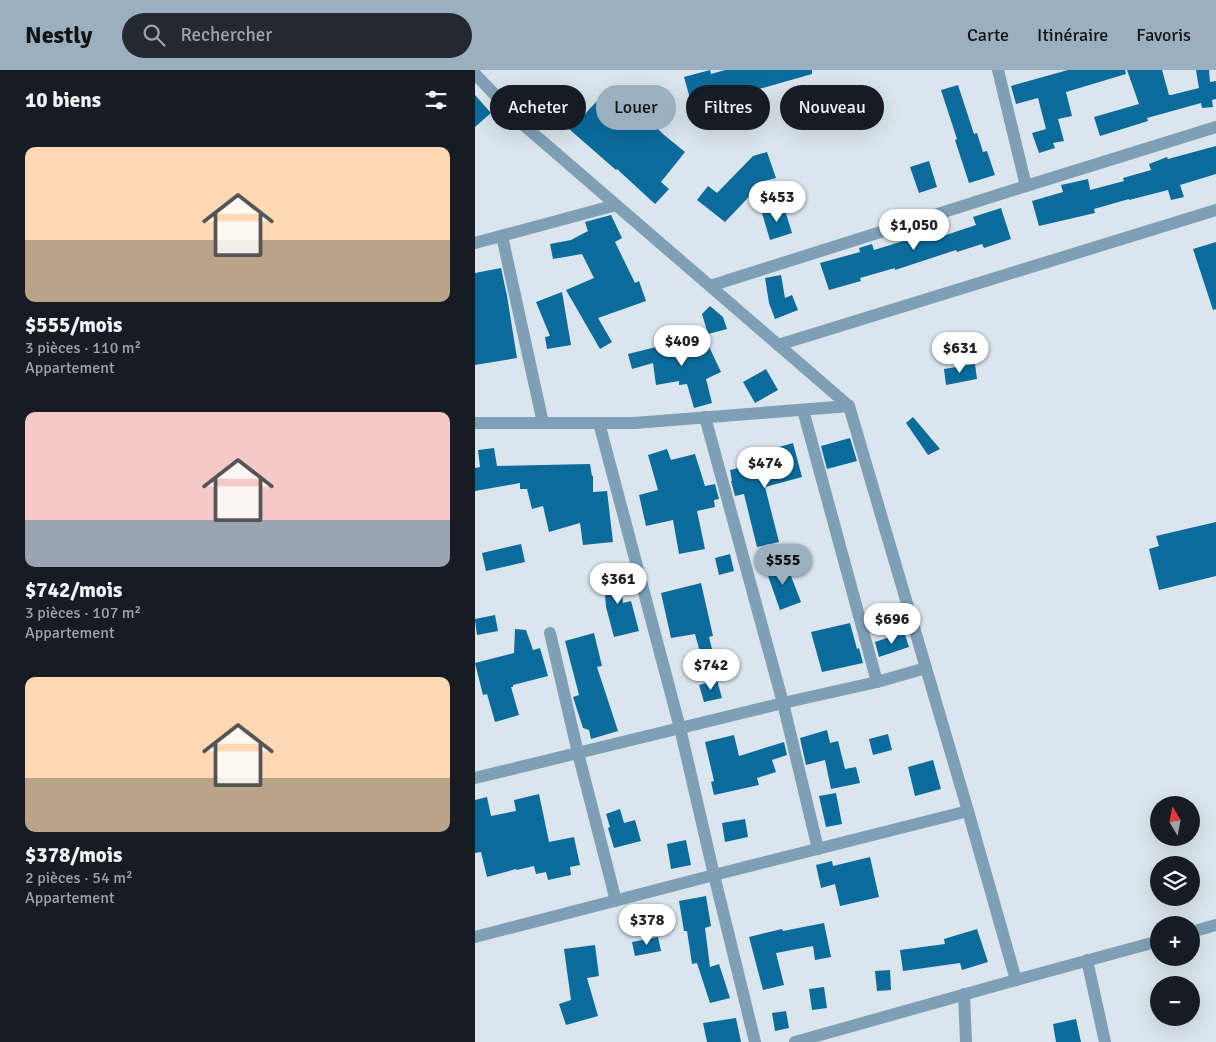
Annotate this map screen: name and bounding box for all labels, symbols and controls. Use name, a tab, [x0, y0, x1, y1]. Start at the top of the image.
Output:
search box	[122, 13, 472, 58]
text: Nestly	[25, 20, 92, 50]
icon: search	[140, 21, 168, 49]
text: Rechercher	[180, 23, 272, 47]
text: Carte	[967, 24, 1009, 46]
text: Itinéraire	[1037, 24, 1108, 46]
text: Favoris	[1136, 24, 1191, 46]
chip: Acheter	[490, 85, 586, 130]
chip: Louer	[596, 85, 676, 130]
chip: Filtres	[686, 85, 770, 130]
chip: Nouveau	[780, 85, 884, 130]
icon: filters	[422, 86, 450, 114]
text: 10 biens	[25, 87, 101, 113]
icon: home	[193, 180, 283, 270]
pin: $453	[747, 180, 807, 223]
text: $453	[760, 187, 794, 207]
pin: $1,050	[873, 208, 955, 251]
text: $1,050	[890, 215, 938, 235]
text: $555/mois	[25, 312, 122, 338]
pin: $409	[652, 324, 712, 367]
text: $409	[665, 331, 699, 351]
pin: $631	[930, 332, 990, 374]
text: 3 pièces · 110 m²	[25, 338, 141, 358]
text: $631	[943, 338, 977, 358]
text: Appartement	[25, 358, 115, 378]
icon: home	[193, 445, 283, 535]
pin: $474	[735, 446, 795, 489]
text: $474	[748, 453, 782, 473]
pin: $555	[753, 544, 813, 586]
text: $555	[766, 550, 800, 570]
pin: $361	[588, 562, 648, 605]
text: $361	[601, 569, 635, 589]
text: $742/mois	[25, 577, 122, 603]
pin: $696	[862, 602, 922, 645]
text: 3 pièces · 107 m²	[25, 603, 141, 623]
text: $696	[875, 609, 909, 629]
text: Appartement	[25, 623, 115, 643]
pin: $742	[681, 648, 741, 691]
text: $742	[694, 655, 728, 675]
icon: home	[193, 710, 283, 800]
north arrow	[1150, 796, 1200, 846]
map controls	[1150, 796, 1200, 1026]
text: $378/mois	[25, 842, 122, 868]
button: layers	[1150, 856, 1200, 906]
text: 2 pièces · 54 m²	[25, 868, 133, 888]
text: Appartement	[25, 888, 115, 908]
pin: $378	[617, 904, 677, 946]
text: $378	[630, 910, 664, 930]
button: +	[1150, 916, 1200, 966]
button: −	[1150, 976, 1200, 1026]

